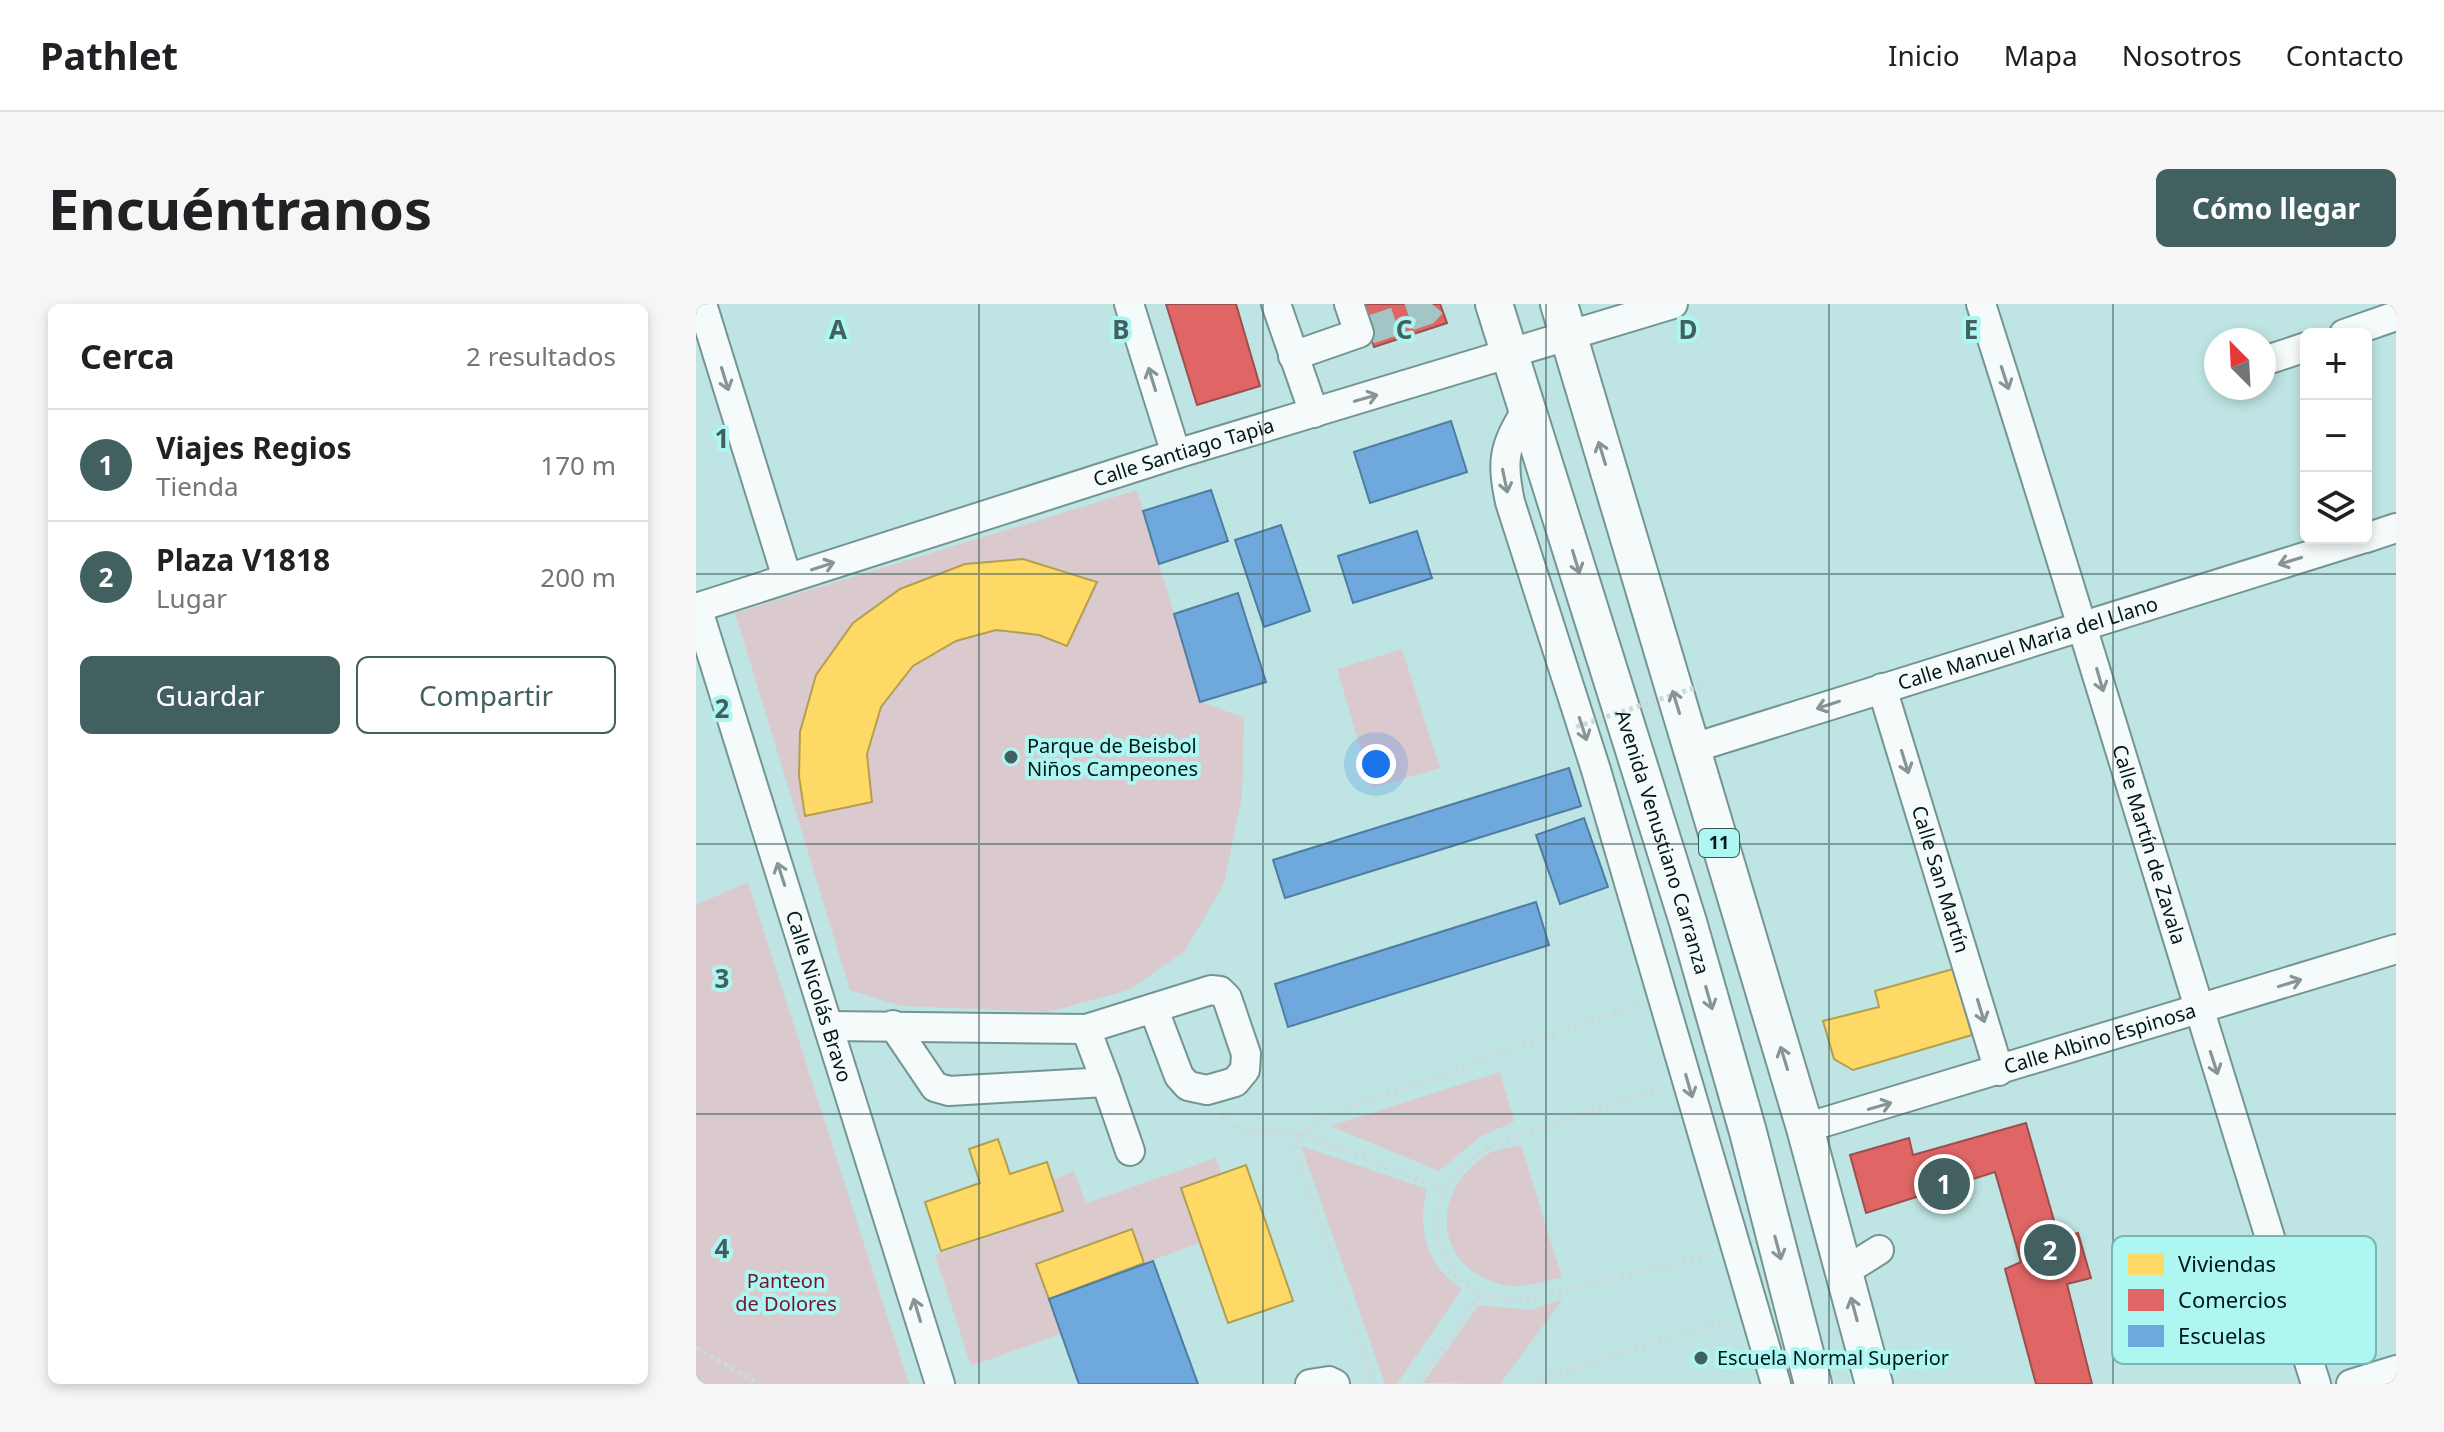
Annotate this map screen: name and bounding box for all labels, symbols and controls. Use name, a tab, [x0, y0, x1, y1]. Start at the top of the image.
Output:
text: Pathlet	[40, 29, 178, 81]
text: Inicio	[1888, 36, 1960, 74]
text: Mapa	[2004, 36, 2078, 74]
text: Nosotros	[2122, 36, 2242, 74]
text: Contacto	[2286, 36, 2404, 74]
button: Cómo llegar	[2156, 169, 2396, 247]
text: Encuéntranos	[48, 170, 432, 246]
text: A	[829, 311, 847, 347]
text: B	[1112, 311, 1130, 347]
text: C	[1396, 311, 1412, 347]
text: D	[1678, 311, 1698, 347]
text: E	[1964, 311, 1978, 347]
north arrow	[2204, 328, 2276, 400]
map controls	[2300, 328, 2372, 544]
button: +	[2300, 328, 2372, 400]
text: Cerca	[80, 333, 175, 379]
text: 2 resultados	[466, 338, 616, 374]
one-way arrow	[718, 365, 733, 391]
one-way arrow	[1998, 365, 2013, 391]
one-way arrow	[1144, 367, 1159, 392]
one-way arrow	[1353, 390, 1378, 404]
button: −	[2300, 400, 2372, 472]
street label: Calle Santiago Tapia	[1090, 411, 1277, 493]
text: 1	[715, 420, 729, 456]
text: Viajes Regios	[156, 427, 351, 468]
one-way arrow	[1594, 440, 1609, 466]
text: 1	[99, 447, 113, 483]
text: 170 m	[540, 447, 616, 483]
text: Tienda	[156, 468, 238, 504]
one-way arrow	[1498, 468, 1513, 493]
button: layers	[2300, 472, 2372, 544]
text: Plaza V1818	[156, 539, 330, 580]
one-way arrow	[1569, 548, 1584, 574]
one-way arrow	[2278, 554, 2304, 569]
one-way arrow	[810, 558, 836, 573]
text: 2	[99, 559, 113, 595]
text: 200 m	[540, 559, 616, 595]
text: Lugar	[156, 580, 227, 616]
street label: Calle Manuel Maria del Llano	[1894, 590, 2161, 696]
button: Guardar	[80, 656, 340, 734]
button: Compartir	[356, 656, 616, 734]
one-way arrow	[2093, 666, 2108, 692]
text: 2	[715, 690, 730, 726]
one-way arrow	[1668, 690, 1683, 716]
one-way arrow	[1816, 699, 1841, 713]
street label: Avenida Venustiano Carranza	[1609, 707, 1716, 977]
one-way arrow	[1577, 716, 1592, 741]
place label: Parque de Beisbol Niños Campeones	[1027, 732, 1198, 782]
street label: Calle Martín de Zavala	[2106, 741, 2193, 948]
your location	[1356, 744, 1396, 784]
marker: Parque de Beisbol Niños Campeones	[1002, 748, 1020, 766]
one-way arrow	[1898, 749, 1913, 775]
street label: Calle San Martín	[1906, 802, 1976, 956]
road number: 11	[1699, 829, 1739, 857]
one-way arrow	[773, 862, 788, 887]
street label: Calle Nicolás Bravo	[780, 907, 859, 1085]
text: 3	[715, 960, 729, 996]
one-way arrow	[2276, 975, 2302, 990]
one-way arrow	[1703, 984, 1718, 1010]
street label: Calle Albino Espinosa	[2000, 996, 2199, 1080]
one-way arrow	[1974, 997, 1989, 1023]
one-way arrow	[1776, 1046, 1791, 1072]
one-way arrow	[2208, 1050, 2222, 1075]
one-way arrow	[1682, 1072, 1697, 1098]
one-way arrow	[1866, 1098, 1892, 1113]
pin: 1	[1918, 1154, 1970, 1214]
pin: 2	[2024, 1220, 2076, 1280]
text: 4	[715, 1230, 730, 1266]
one-way arrow	[1772, 1235, 1787, 1261]
legend	[2112, 1236, 2376, 1364]
text: Viviendas	[2178, 1248, 2276, 1278]
park label: Panteon de Dolores	[735, 1267, 837, 1317]
text: Comercios	[2178, 1284, 2287, 1314]
one-way arrow	[1846, 1296, 1861, 1322]
one-way arrow	[909, 1297, 924, 1323]
text: Escuelas	[2178, 1320, 2266, 1350]
place label: Escuela Normal Superior	[1717, 1344, 1949, 1371]
marker: Escuela Normal Superior	[1692, 1349, 1710, 1367]

